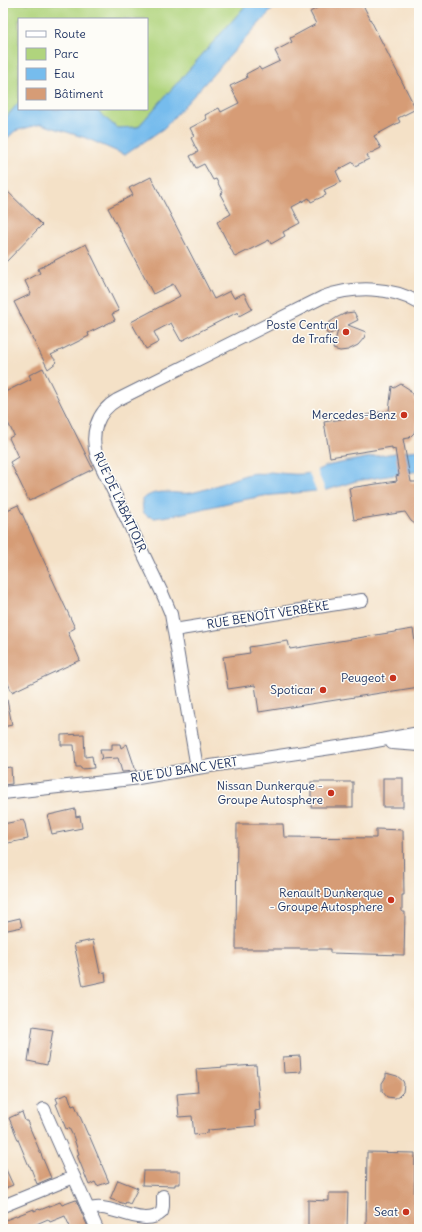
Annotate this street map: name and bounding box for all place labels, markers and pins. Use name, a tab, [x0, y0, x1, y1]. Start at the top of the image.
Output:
place label: Poste Central de Trafic	[266, 317, 338, 346]
marker: Poste Central de Trafic	[341, 327, 351, 337]
place label: Mercedes-Benz	[312, 407, 396, 422]
marker: Mercedes-Benz	[399, 410, 409, 420]
place label: Peugeot	[341, 670, 385, 685]
marker: Peugeot	[388, 673, 398, 683]
place label: Spoticar	[270, 682, 315, 697]
marker: Spoticar	[318, 685, 328, 695]
place label: Nissan Dunkerque - Groupe Autosphere	[217, 778, 323, 807]
marker: Nissan Dunkerque - Groupe Autosphere	[326, 788, 336, 798]
place label: Renault Dunkerque - Groupe Autosphere	[269, 885, 383, 914]
marker: Renault Dunkerque - Groupe Autosphere	[386, 895, 396, 905]
place label: Seat	[374, 1204, 398, 1219]
marker: Seat	[401, 1207, 411, 1217]

